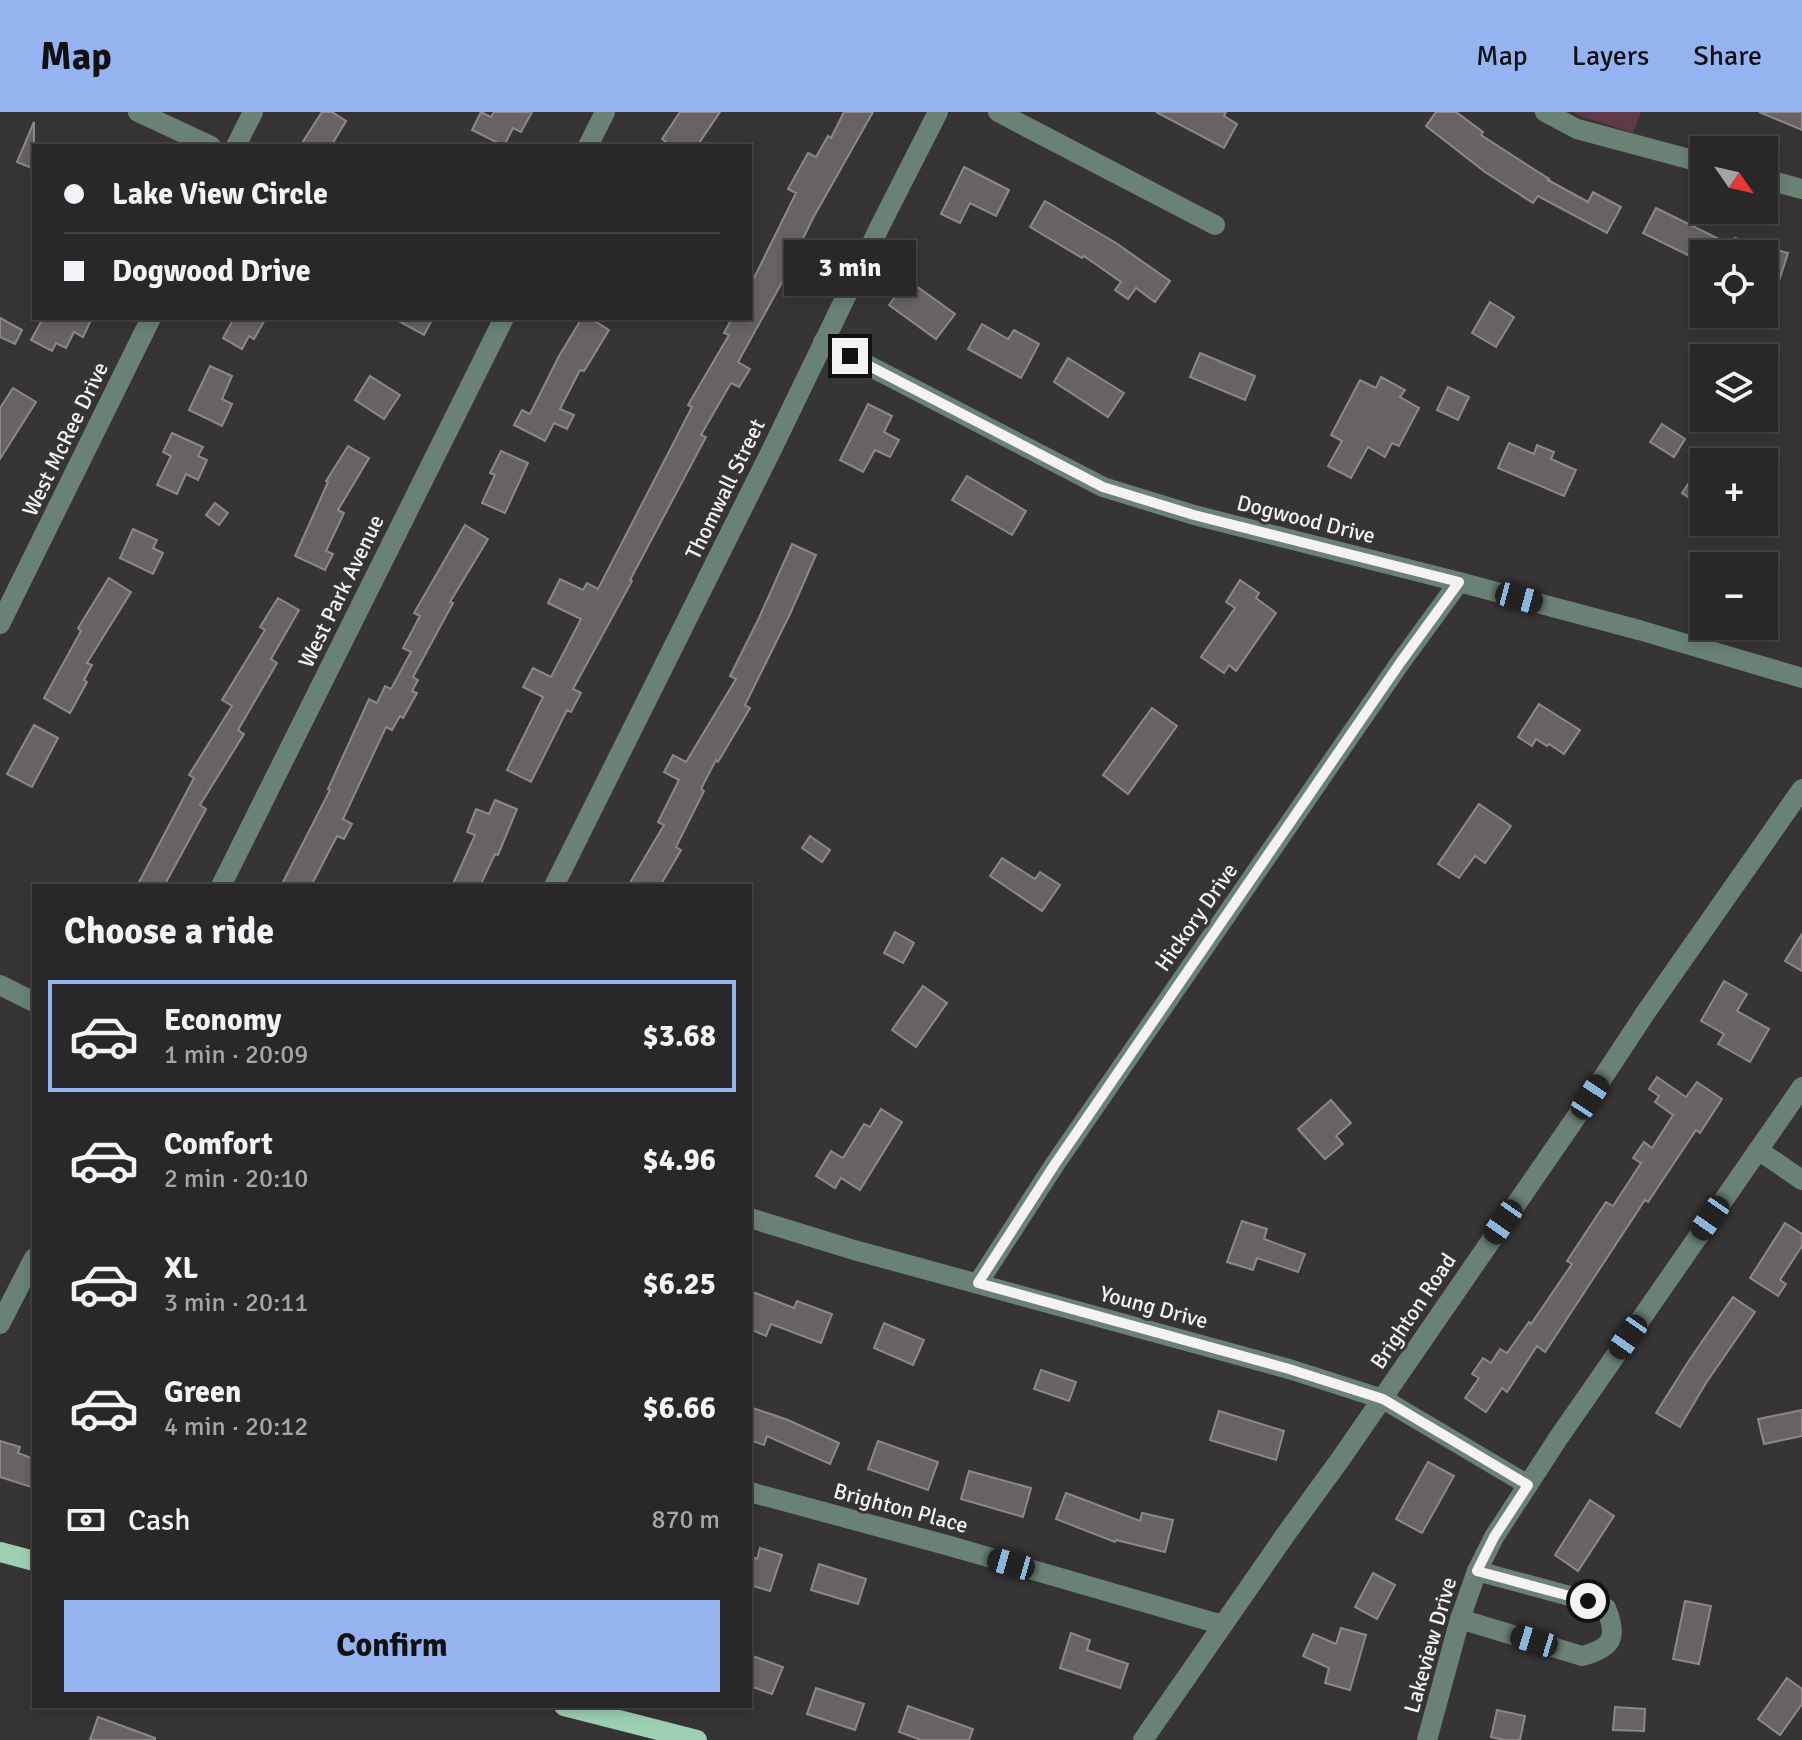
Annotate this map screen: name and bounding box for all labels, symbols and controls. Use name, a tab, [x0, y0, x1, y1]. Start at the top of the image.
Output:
text: Map	[40, 33, 112, 80]
text: Map	[1476, 39, 1528, 73]
text: Layers	[1572, 39, 1649, 73]
text: Share	[1693, 39, 1762, 73]
north arrow	[1690, 136, 1778, 224]
map controls	[1690, 136, 1778, 640]
text: Lake View Circle	[112, 176, 328, 213]
callout: 3 min	[784, 240, 916, 296]
button: locate	[1690, 240, 1778, 328]
text: 3 min	[819, 252, 881, 284]
text: Dogwood Drive	[112, 253, 311, 290]
route end	[832, 338, 868, 374]
button: layers	[1690, 344, 1778, 432]
street label: West McRee Drive	[16, 358, 114, 520]
street label: Thomwall Street	[679, 414, 771, 564]
button: +	[1690, 448, 1778, 536]
street label: Dogwood Drive	[1234, 489, 1378, 549]
street label: West Park Avenue	[292, 510, 390, 672]
button: −	[1690, 552, 1778, 640]
car	[1493, 580, 1545, 616]
street label: Hickory Drive	[1149, 858, 1243, 976]
text: Choose a ride	[64, 909, 274, 954]
icon: car	[68, 1000, 140, 1072]
text: Economy	[164, 1002, 281, 1039]
text: $3.68	[643, 1018, 716, 1055]
text: 1 min · 20:09	[164, 1039, 308, 1071]
car	[1567, 1070, 1613, 1124]
icon: car	[68, 1124, 140, 1196]
text: Comfort	[164, 1126, 273, 1163]
text: $4.96	[643, 1142, 716, 1179]
text: 2 min · 20:10	[164, 1163, 308, 1195]
car	[1686, 1191, 1734, 1245]
car	[1479, 1195, 1527, 1249]
icon: car	[68, 1248, 140, 1320]
street label: Brighton Road	[1364, 1248, 1462, 1374]
text: XL	[164, 1250, 198, 1287]
text: $6.25	[643, 1266, 716, 1303]
street label: Young Drive	[1097, 1280, 1211, 1334]
text: 3 min · 20:11	[164, 1287, 308, 1319]
car	[1604, 1310, 1652, 1364]
icon: car	[68, 1372, 140, 1444]
text: Green	[164, 1374, 241, 1411]
text: $6.66	[643, 1390, 716, 1427]
text: 4 min · 20:12	[164, 1411, 308, 1443]
street label: Brighton Place	[831, 1477, 971, 1539]
icon: cash	[64, 1498, 108, 1542]
text: Cash	[128, 1502, 191, 1539]
text: 870 m	[651, 1504, 720, 1536]
car	[985, 1546, 1037, 1582]
street label: Lakeview Drive	[1398, 1574, 1462, 1716]
route start	[1570, 1583, 1606, 1619]
button: Confirm	[64, 1600, 720, 1692]
car	[1508, 1623, 1560, 1659]

